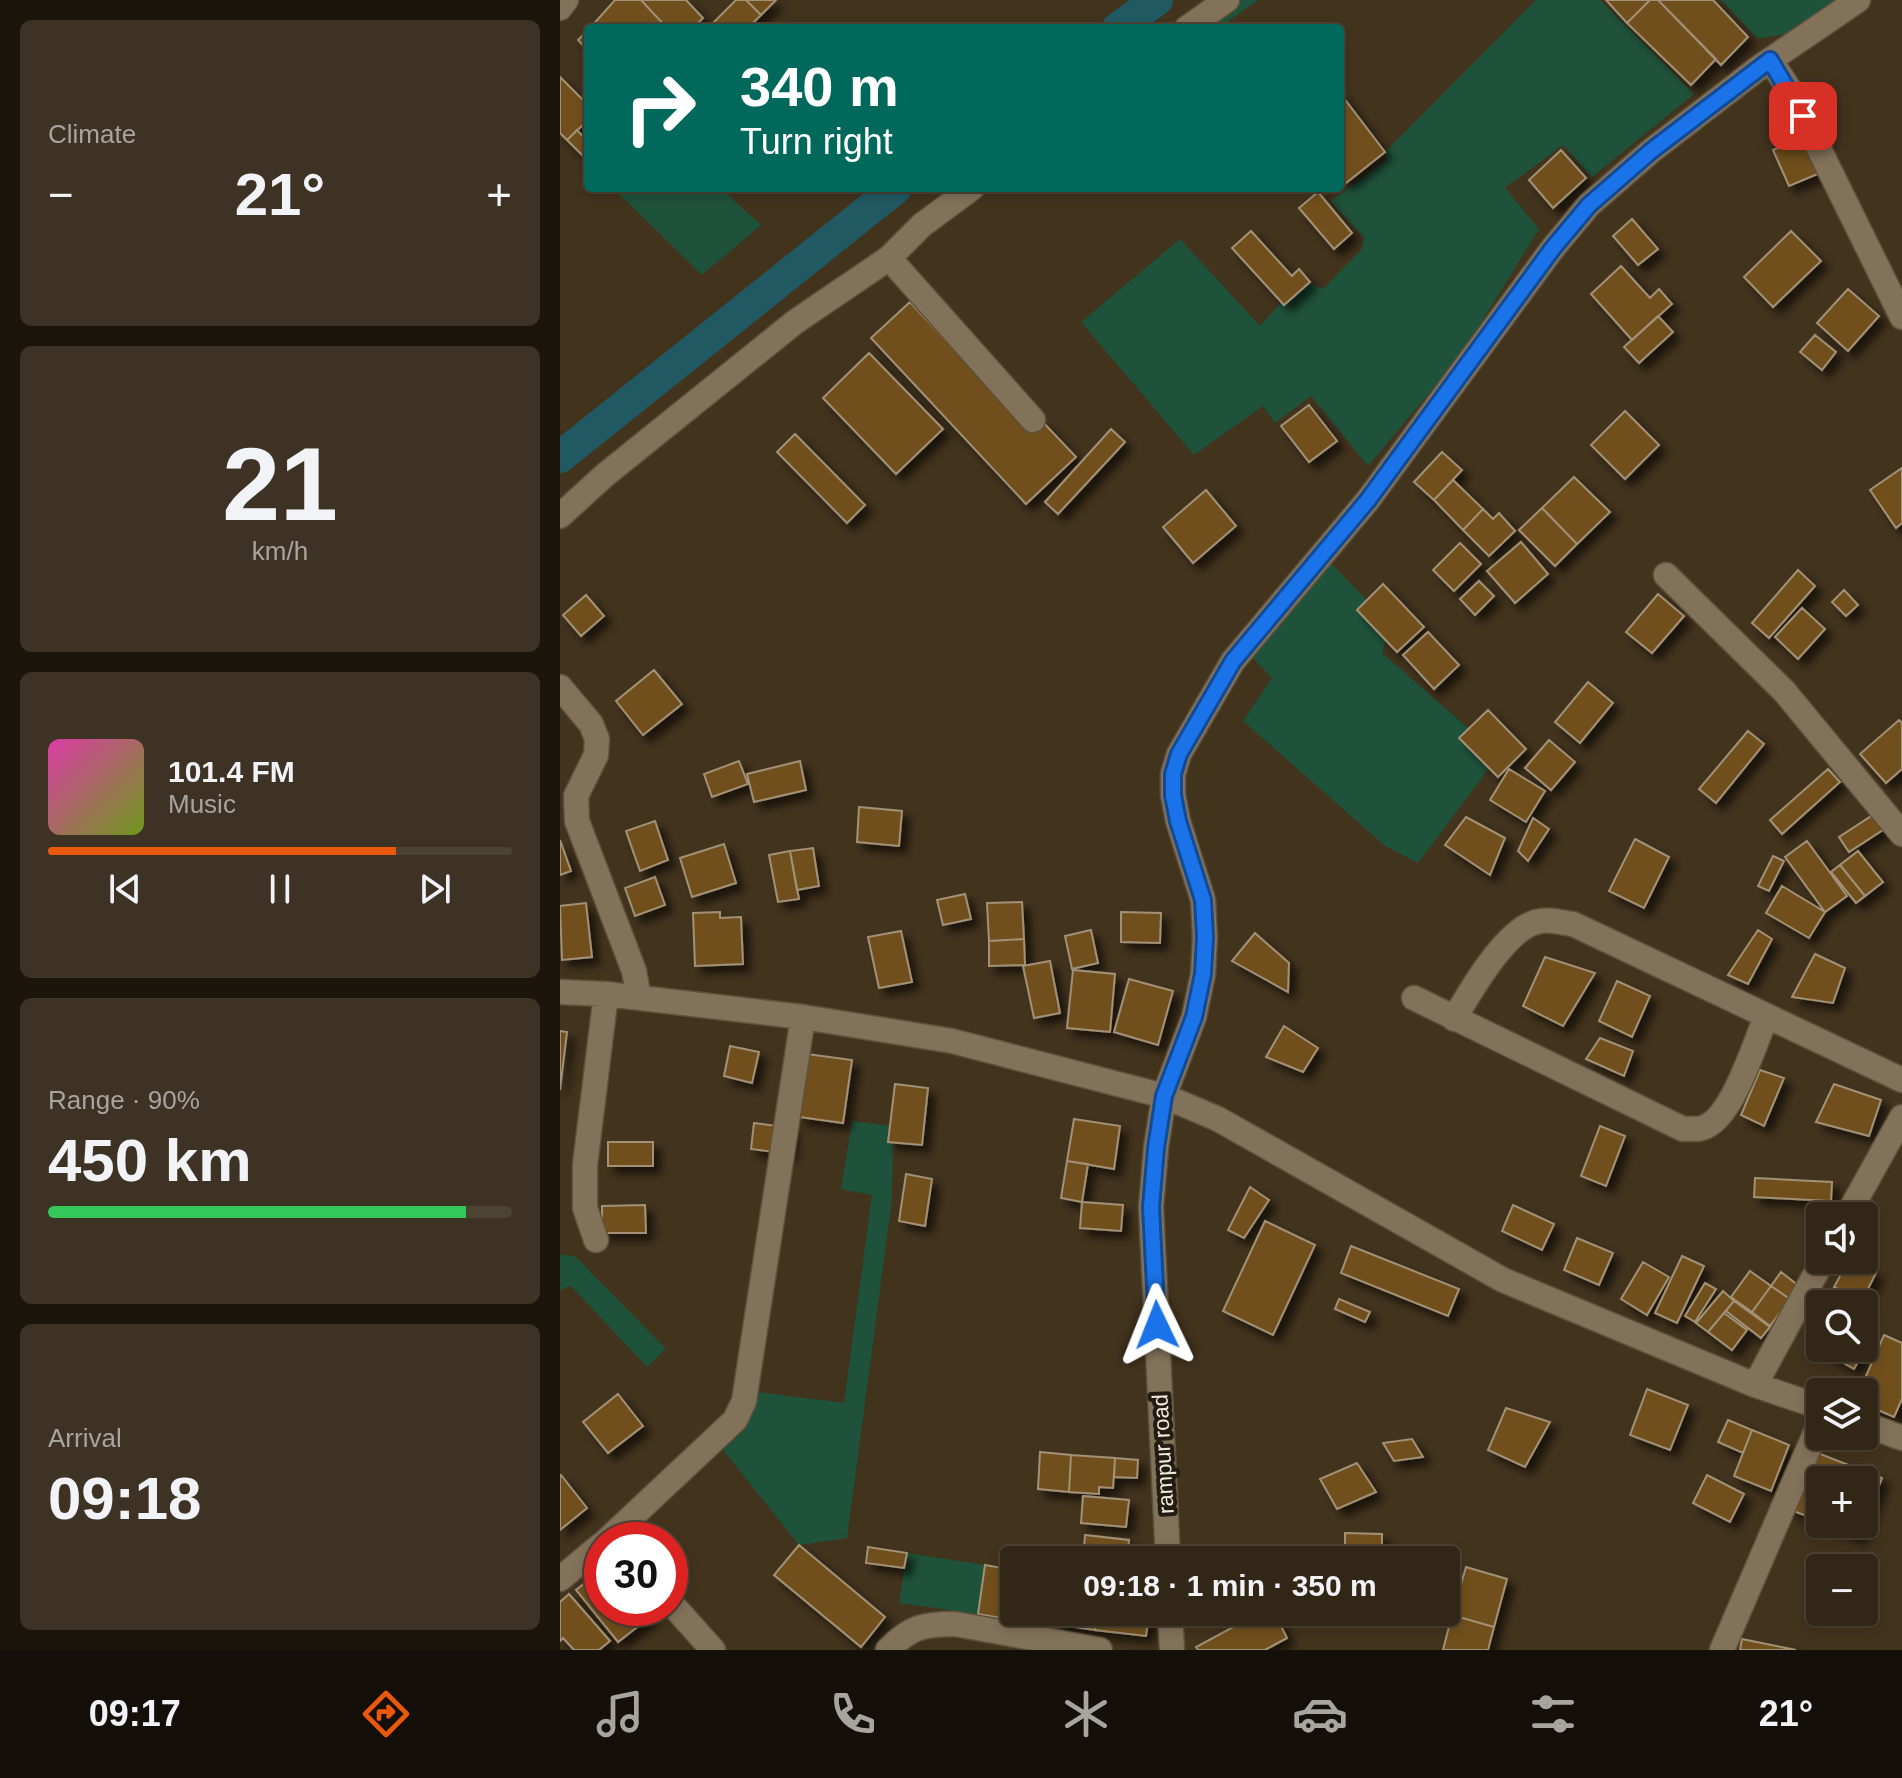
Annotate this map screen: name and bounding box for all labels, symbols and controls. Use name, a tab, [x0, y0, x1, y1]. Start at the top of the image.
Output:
text: 340 m	[740, 55, 899, 118]
icon: right	[608, 56, 712, 160]
pin	[1769, 82, 1837, 150]
icon: arrive	[1781, 94, 1825, 138]
text: Climate	[48, 119, 136, 149]
text: Turn right	[740, 121, 893, 162]
text: 21°	[235, 161, 325, 228]
text: −	[48, 170, 74, 219]
text: +	[486, 170, 512, 219]
text: 21	[222, 426, 338, 542]
text: km/h	[252, 536, 308, 566]
text: 101.4 FM	[168, 755, 295, 788]
text: Music	[168, 789, 236, 819]
icon: previous	[103, 867, 147, 911]
icon: pause	[258, 867, 302, 911]
icon: next	[413, 867, 457, 911]
text: Range · 90%	[48, 1085, 200, 1115]
text: 450 km	[48, 1127, 252, 1194]
map controls	[1806, 1202, 1878, 1626]
button: sound	[1806, 1202, 1878, 1274]
position arrow	[1115, 1283, 1199, 1367]
button: search	[1806, 1290, 1878, 1362]
button: layers	[1806, 1378, 1878, 1450]
street label: rampur road	[1147, 1394, 1179, 1514]
text: Arrival	[48, 1423, 122, 1453]
text: 09:18	[48, 1465, 201, 1532]
button: +	[1806, 1466, 1878, 1538]
speed limit sign: 30	[584, 1522, 688, 1626]
button: −	[1806, 1554, 1878, 1626]
text: 09:18 · 1 min · 350 m	[1083, 1569, 1377, 1602]
icon: directions	[358, 1686, 414, 1742]
icon: music	[592, 1686, 648, 1742]
icon: phone	[825, 1686, 881, 1742]
icon: climate	[1058, 1686, 1114, 1742]
icon: car	[1292, 1686, 1348, 1742]
icon: filters	[1525, 1686, 1581, 1742]
text: 09:17	[89, 1693, 181, 1734]
text: 21°	[1759, 1693, 1813, 1734]

